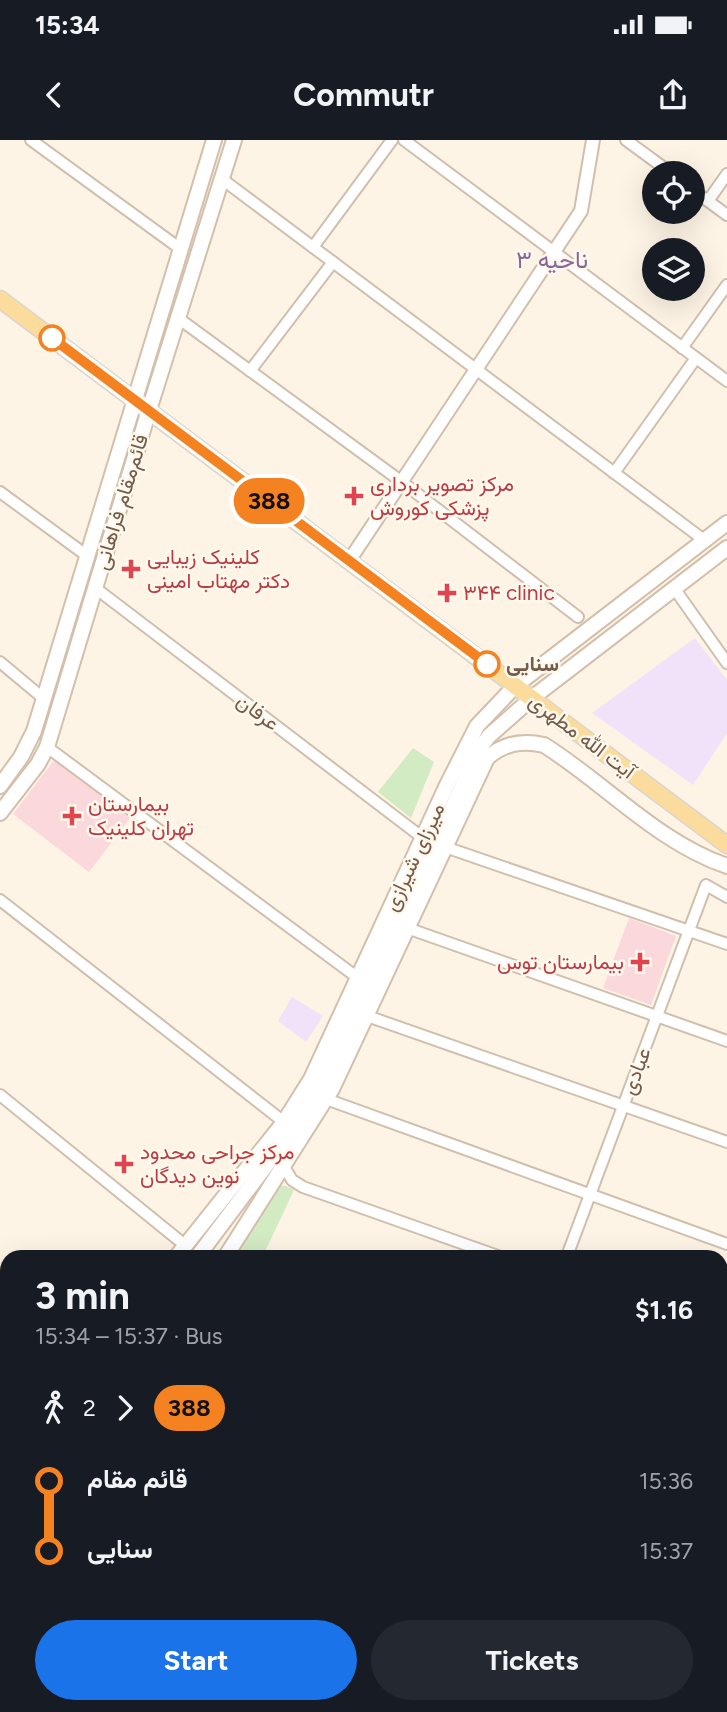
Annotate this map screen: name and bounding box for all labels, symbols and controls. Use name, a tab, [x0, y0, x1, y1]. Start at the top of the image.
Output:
text: 15:34	[35, 9, 100, 41]
icon: back	[35, 76, 73, 114]
text: Commutr	[293, 76, 434, 114]
icon: share	[654, 76, 692, 114]
map controls	[642, 161, 705, 301]
button: locate	[642, 161, 705, 224]
button: layers	[642, 238, 705, 301]
district label: ناحیه ۳	[516, 245, 588, 274]
unlabelled marker	[39, 325, 65, 351]
street label: قائم‌مقام فراهانی	[88, 431, 155, 573]
place label: مرکز تصویر برداری پزشکی کوروش	[370, 471, 514, 522]
line badge: 388	[229, 478, 309, 524]
text: 388	[248, 486, 290, 515]
marker: مرکز تصویر برداری پزشکی کوروش	[344, 486, 364, 506]
place label: کلینیک زیبایی دکتر مهتاب امینی	[147, 544, 290, 594]
marker: کلینیک زیبایی دکتر مهتاب امینی	[121, 559, 141, 579]
place label: ۳۴۴ clinic	[463, 580, 555, 605]
marker: ۳۴۴ clinic	[437, 583, 457, 603]
marker: سنایی	[474, 651, 500, 677]
place label: سنایی	[506, 651, 559, 676]
street label: عرفان	[231, 687, 285, 737]
street label: آیت الله مطهری	[524, 688, 642, 786]
place label: بیمارستان تهران کلینیک	[88, 791, 194, 841]
street label: میرزای شیرازی	[378, 799, 450, 915]
marker: بیمارستان تهران کلینیک	[62, 806, 82, 826]
place label: بیمارستان توس	[497, 949, 624, 975]
marker: بیمارستان توس	[630, 952, 650, 972]
street label: عبادی	[615, 1044, 656, 1098]
place label: مرکز جراحی محدود نوین دیدگان	[140, 1139, 295, 1189]
marker: مرکز جراحی محدود نوین دیدگان	[114, 1154, 134, 1174]
text: 3 min	[35, 1273, 130, 1319]
text: $1.16	[635, 1294, 693, 1326]
text: 15:34 – 15:37 · Bus	[35, 1322, 223, 1350]
icon: walk	[35, 1389, 73, 1427]
icon: forward	[106, 1389, 144, 1427]
text: 388	[168, 1393, 211, 1422]
text: 2	[83, 1394, 96, 1422]
text: قائم مقام	[87, 1463, 188, 1495]
text: 15:36	[639, 1467, 693, 1495]
text: سنایی	[87, 1533, 153, 1565]
text: 15:37	[640, 1537, 693, 1565]
button: Start	[35, 1620, 357, 1700]
button: Tickets	[371, 1620, 693, 1700]

